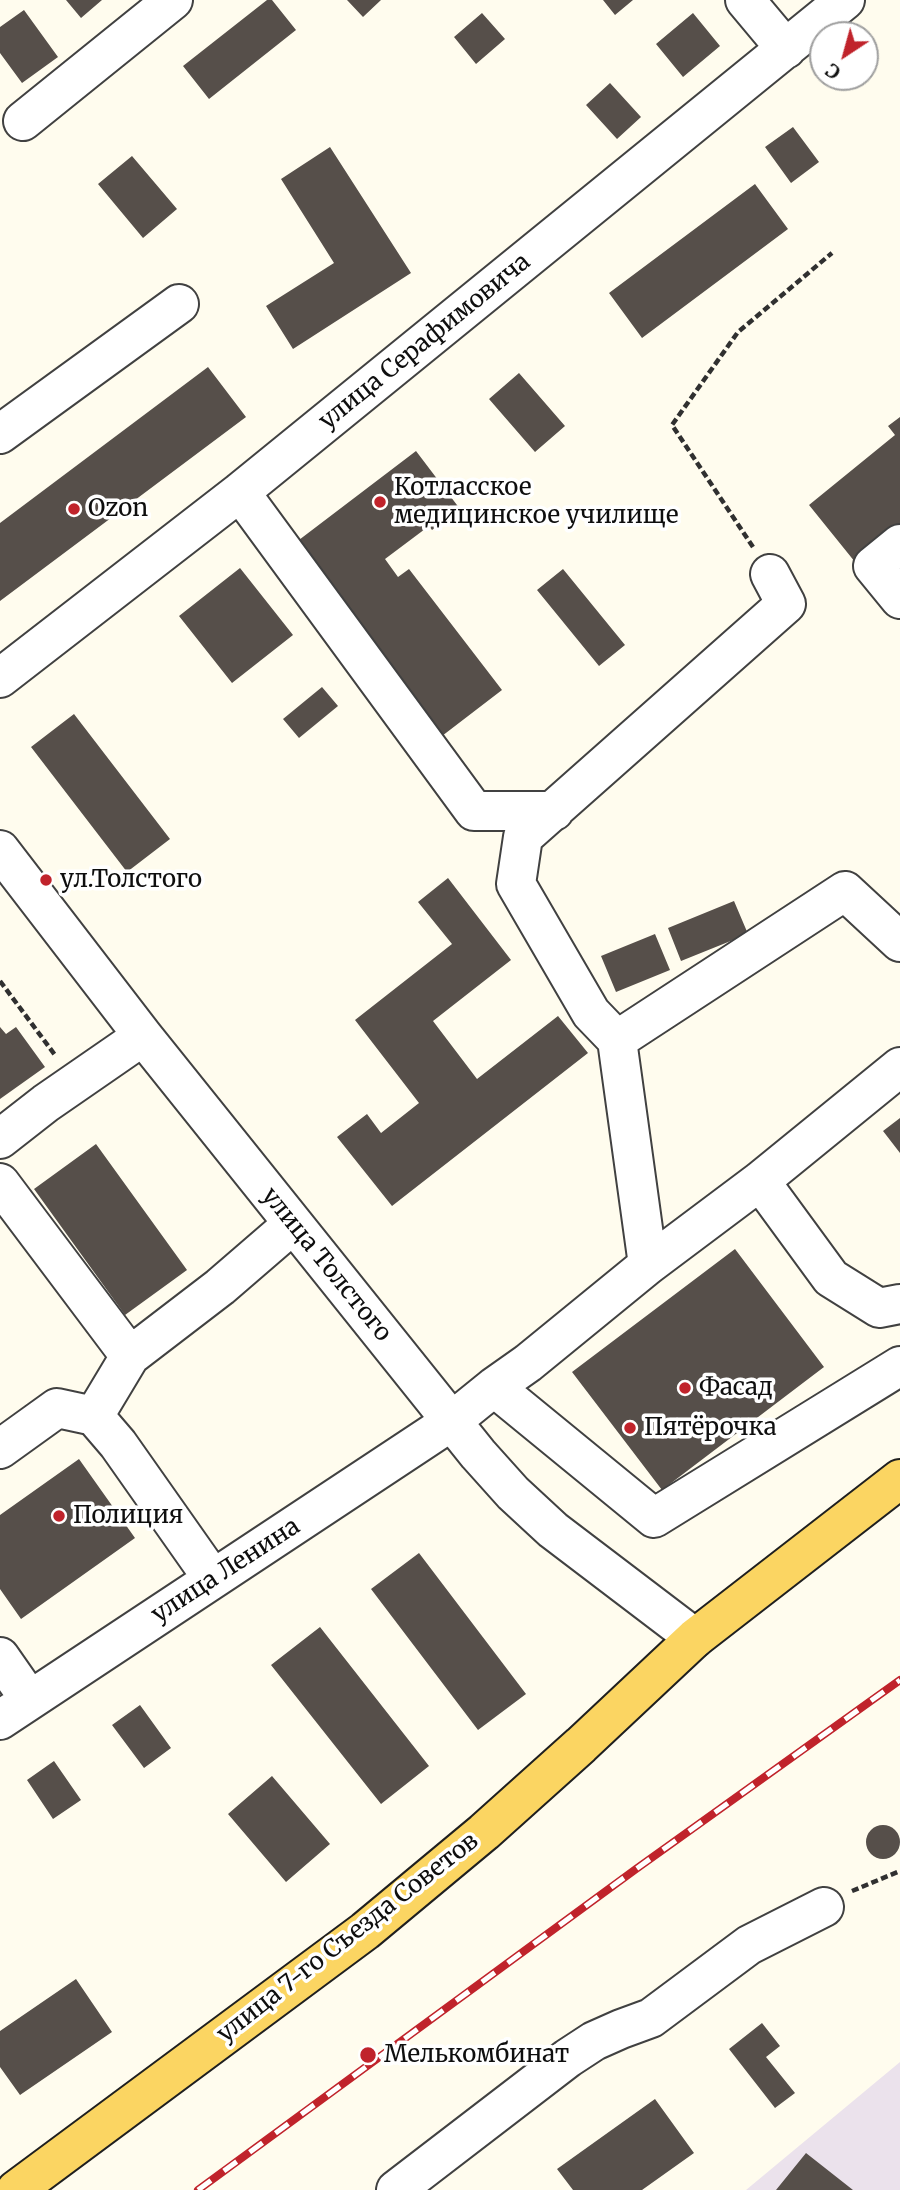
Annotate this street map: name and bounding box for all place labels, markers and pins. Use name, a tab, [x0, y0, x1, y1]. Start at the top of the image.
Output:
place label: Котласское медицинское училище	[394, 474, 678, 530]
marker: Котласское медицинское училище	[372, 494, 388, 510]
place label: Ozon	[88, 495, 148, 523]
marker: Ozon	[66, 501, 82, 517]
place label: ул.Толстого	[60, 866, 202, 894]
marker: ул.Толстого	[38, 872, 54, 888]
place label: Фасад	[699, 1374, 773, 1402]
marker: Фасад	[677, 1380, 693, 1396]
place label: Пятёрочка	[644, 1414, 777, 1442]
marker: Пятёрочка	[622, 1420, 638, 1436]
place label: Полиция	[73, 1502, 183, 1530]
marker: Полиция	[51, 1508, 67, 1524]
place label: Мелькомбинат	[384, 2041, 569, 2069]
marker: Мелькомбинат	[358, 2045, 378, 2065]

